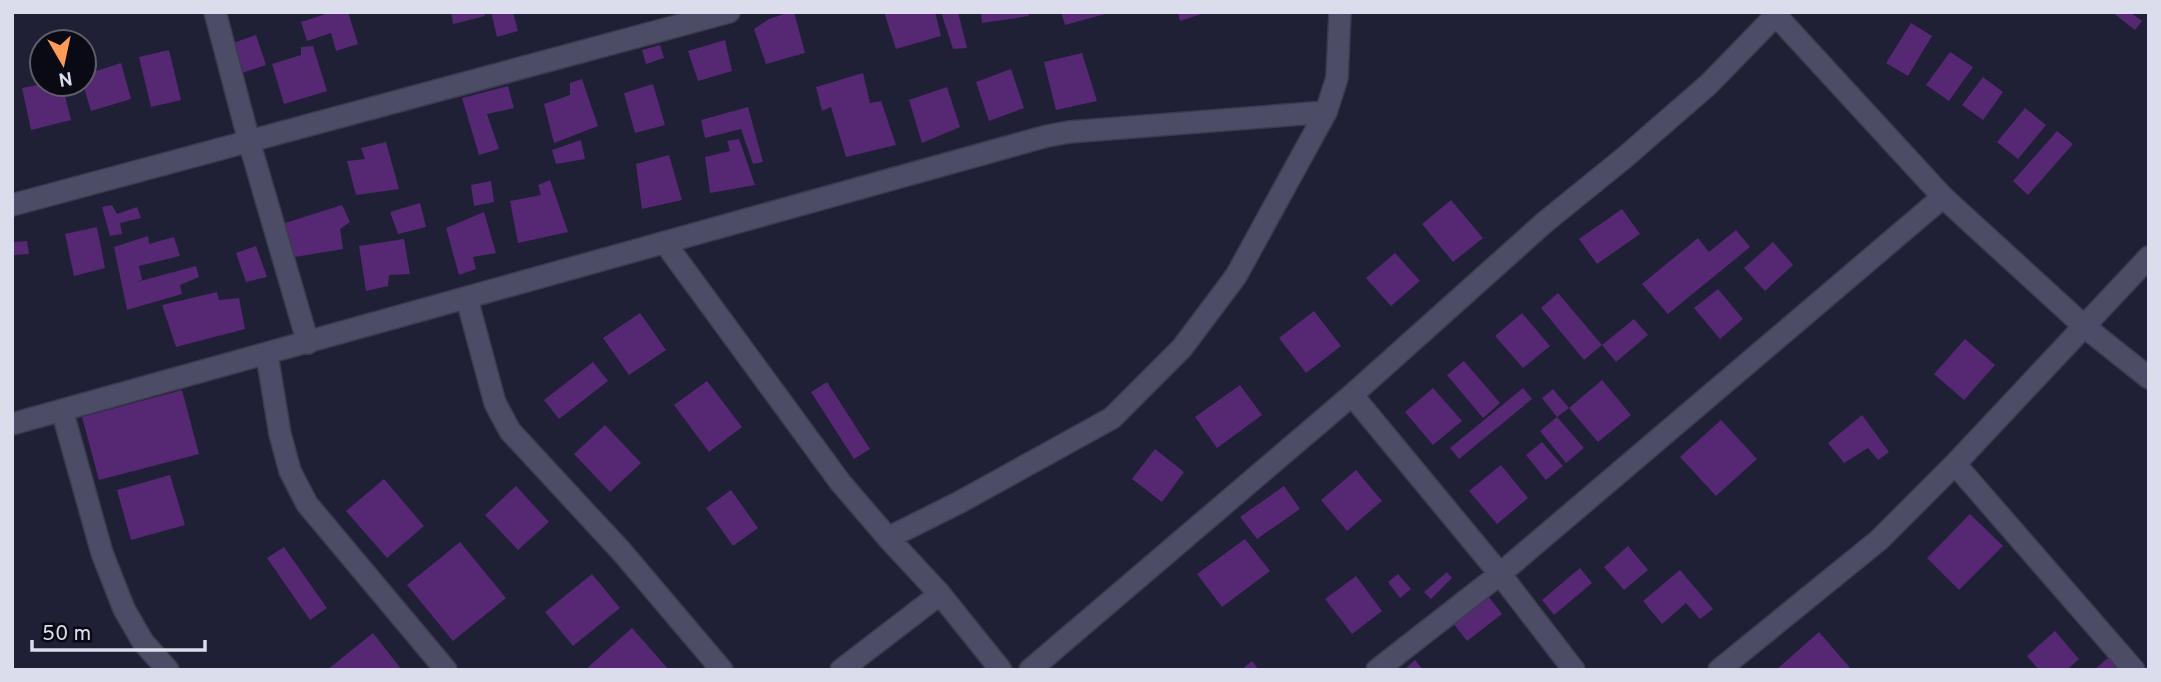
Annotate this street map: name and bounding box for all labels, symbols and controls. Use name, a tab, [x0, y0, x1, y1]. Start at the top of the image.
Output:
north arrow	[28, 28, 98, 98]
text: N	[57, 65, 74, 91]
scale bar	[32, 608, 205, 652]
text: 50 m	[42, 621, 91, 648]

